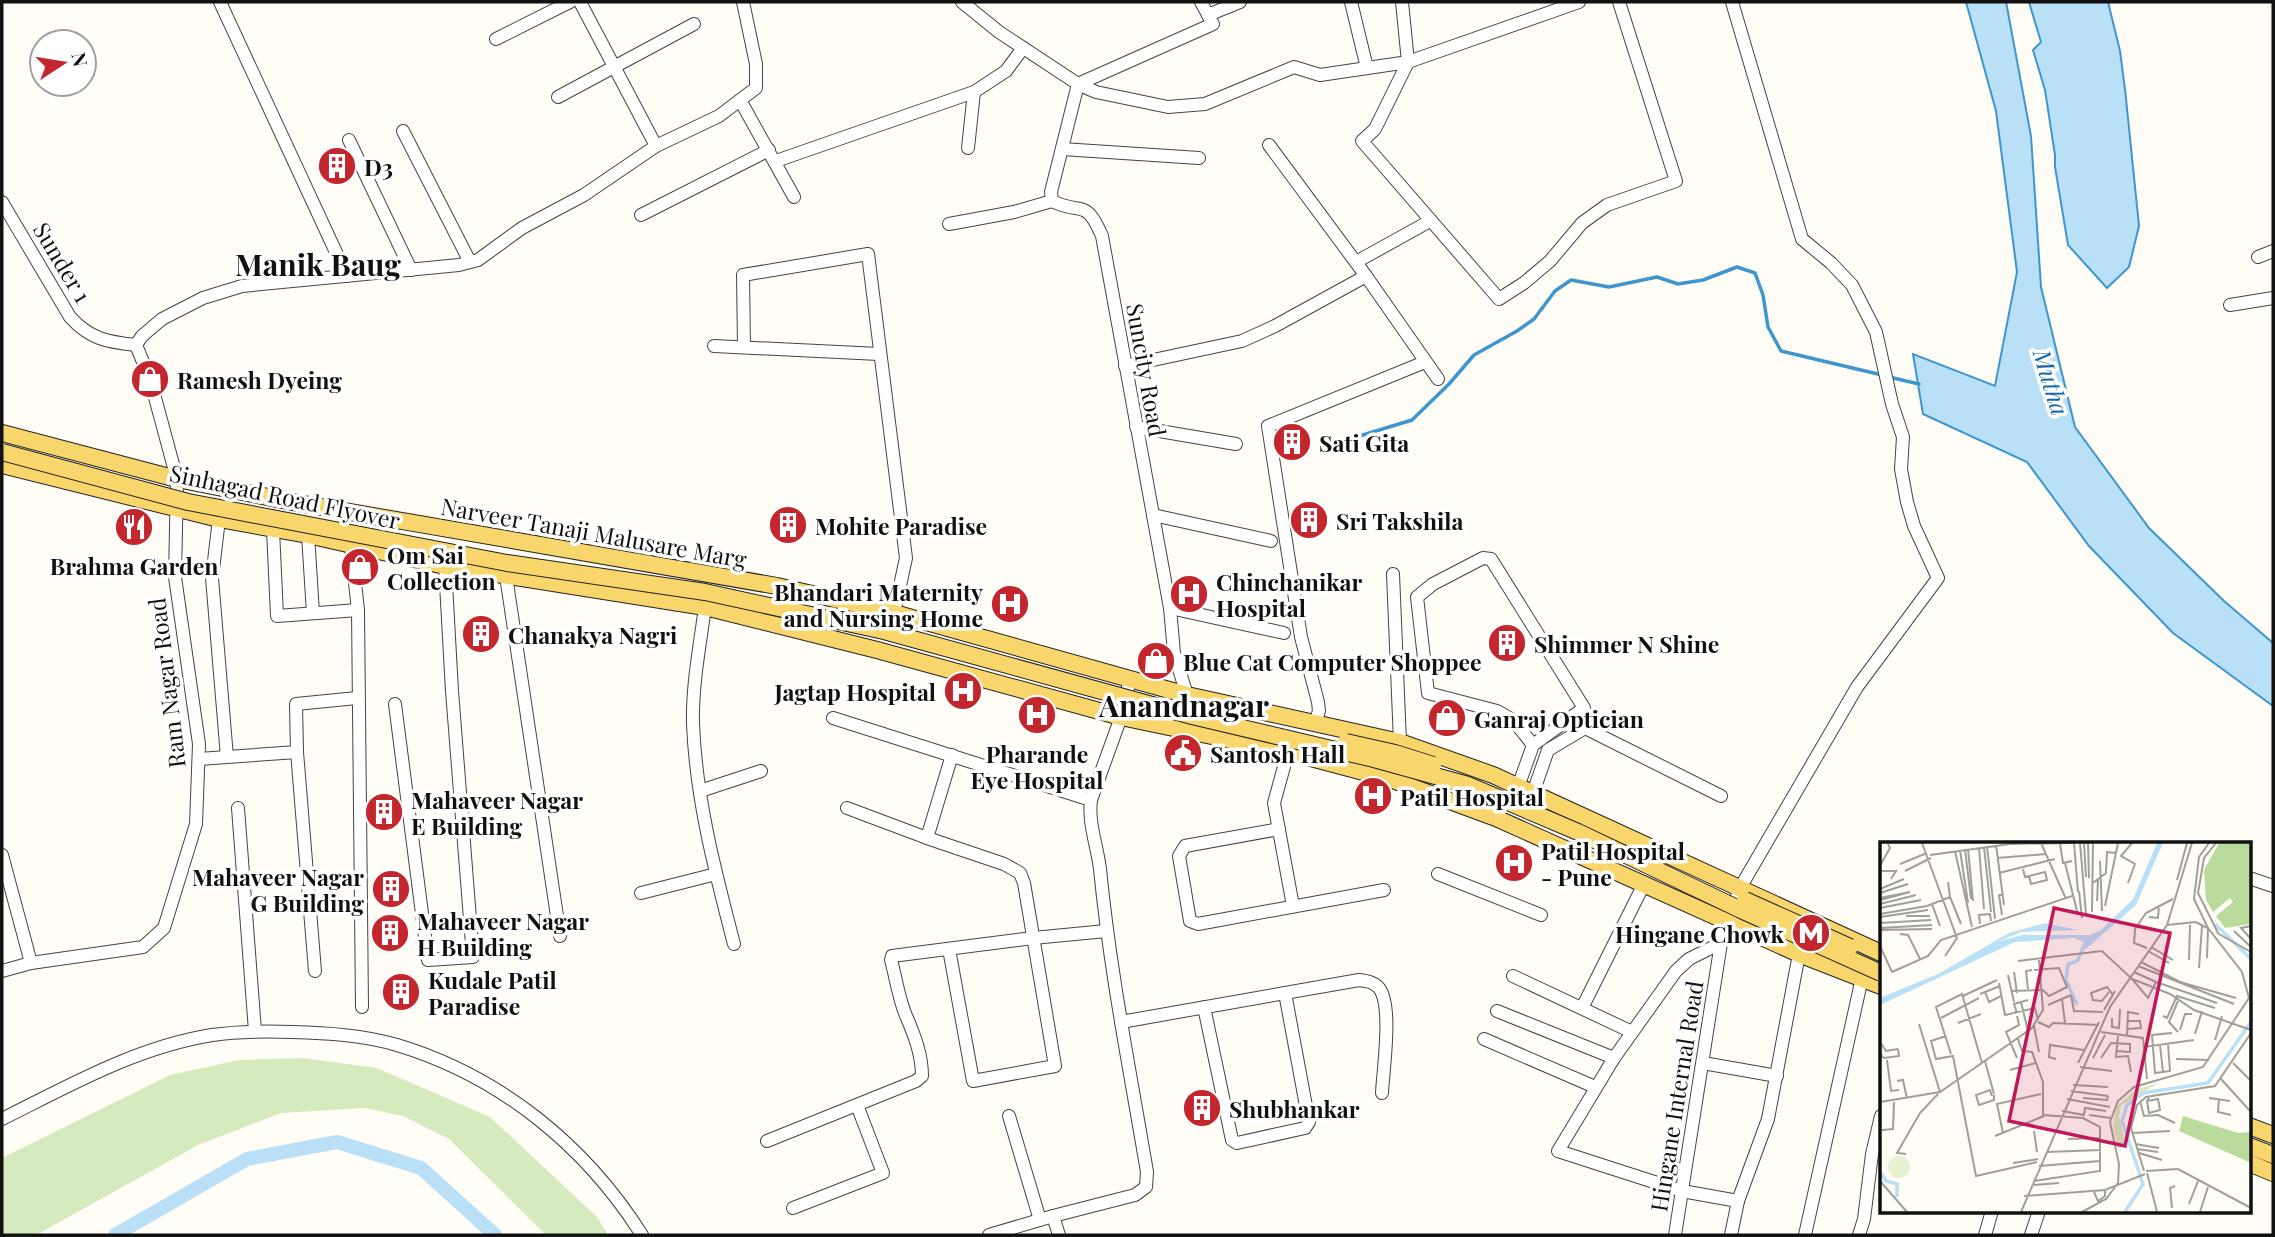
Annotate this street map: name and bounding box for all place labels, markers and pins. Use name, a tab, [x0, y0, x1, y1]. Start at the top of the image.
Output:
building icon: D3	[316, 145, 358, 187]
place label: D3	[364, 151, 393, 182]
shop icon: Ramesh Dyeing	[129, 358, 171, 400]
place label: Ramesh Dyeing	[177, 364, 342, 395]
building icon: Sati Gita	[1271, 421, 1313, 463]
place label: Sati Gita	[1319, 427, 1409, 458]
building icon: Sri Takshila	[1288, 499, 1330, 541]
building icon: Mohite Paradise	[767, 504, 809, 546]
place label: Sri Takshila	[1336, 505, 1463, 536]
restaurant icon: Brahma Garden	[113, 506, 155, 548]
place label: Mohite Paradise	[815, 510, 987, 541]
place label: Om Sai Collection	[387, 539, 496, 596]
shop icon: Om Sai Collection	[339, 546, 381, 588]
place label: Brahma Garden	[50, 550, 218, 581]
place label: Chinchanikar Hospital	[1216, 566, 1363, 623]
hospital icon: Chinchanikar Hospital	[1168, 573, 1210, 615]
place label: Bhandari Maternity and Nursing Home	[774, 576, 983, 633]
hospital icon: Bhandari Maternity and Nursing Home	[989, 583, 1031, 625]
building icon: Chanakya Nagri	[460, 613, 502, 655]
place label: Chanakya Nagri	[508, 619, 677, 650]
building icon: Shimmer N Shine	[1486, 622, 1528, 664]
place label: Shimmer N Shine	[1534, 628, 1719, 659]
shop icon: Blue Cat Computer Shoppee	[1135, 640, 1177, 682]
place label: Blue Cat Computer Shoppee	[1183, 646, 1482, 677]
hospital icon: Jagtap Hospital	[942, 670, 984, 712]
place label: Jagtap Hospital	[773, 676, 936, 707]
hospital icon: Pharande Eye Hospital	[1016, 694, 1058, 736]
shop icon: Ganraj Optician	[1426, 697, 1468, 739]
place label: Ganraj Optician	[1474, 703, 1644, 734]
public building icon: Santosh Hall	[1162, 732, 1204, 774]
place label: Pharande Eye Hospital	[971, 738, 1103, 795]
place label: Santosh Hall	[1210, 738, 1345, 769]
hospital icon: Patil Hospital	[1352, 775, 1394, 817]
place label: Patil Hospital	[1400, 781, 1544, 812]
place label: Mahaveer Nagar E Building	[411, 784, 583, 841]
building icon: Mahaveer Nagar E Building	[363, 791, 405, 833]
place label: Patil Hospital - Pune	[1541, 835, 1685, 892]
hospital icon: Patil Hospital - Pune	[1493, 842, 1535, 884]
place label: Mahaveer Nagar G Building	[192, 861, 364, 918]
building icon: Mahaveer Nagar G Building	[370, 868, 412, 910]
place label: Mahaveer Nagar H Building	[417, 905, 589, 962]
building icon: Mahaveer Nagar H Building	[369, 912, 411, 954]
metro station icon: Hingane Chowk	[1790, 912, 1832, 954]
place label: Hingane Chowk	[1615, 918, 1785, 949]
place label: Kudale Patil Paradise	[428, 964, 557, 1021]
building icon: Kudale Patil Paradise	[380, 971, 422, 1013]
building icon: Shubhankar	[1181, 1087, 1223, 1129]
place label: Shubhankar	[1229, 1093, 1360, 1124]

